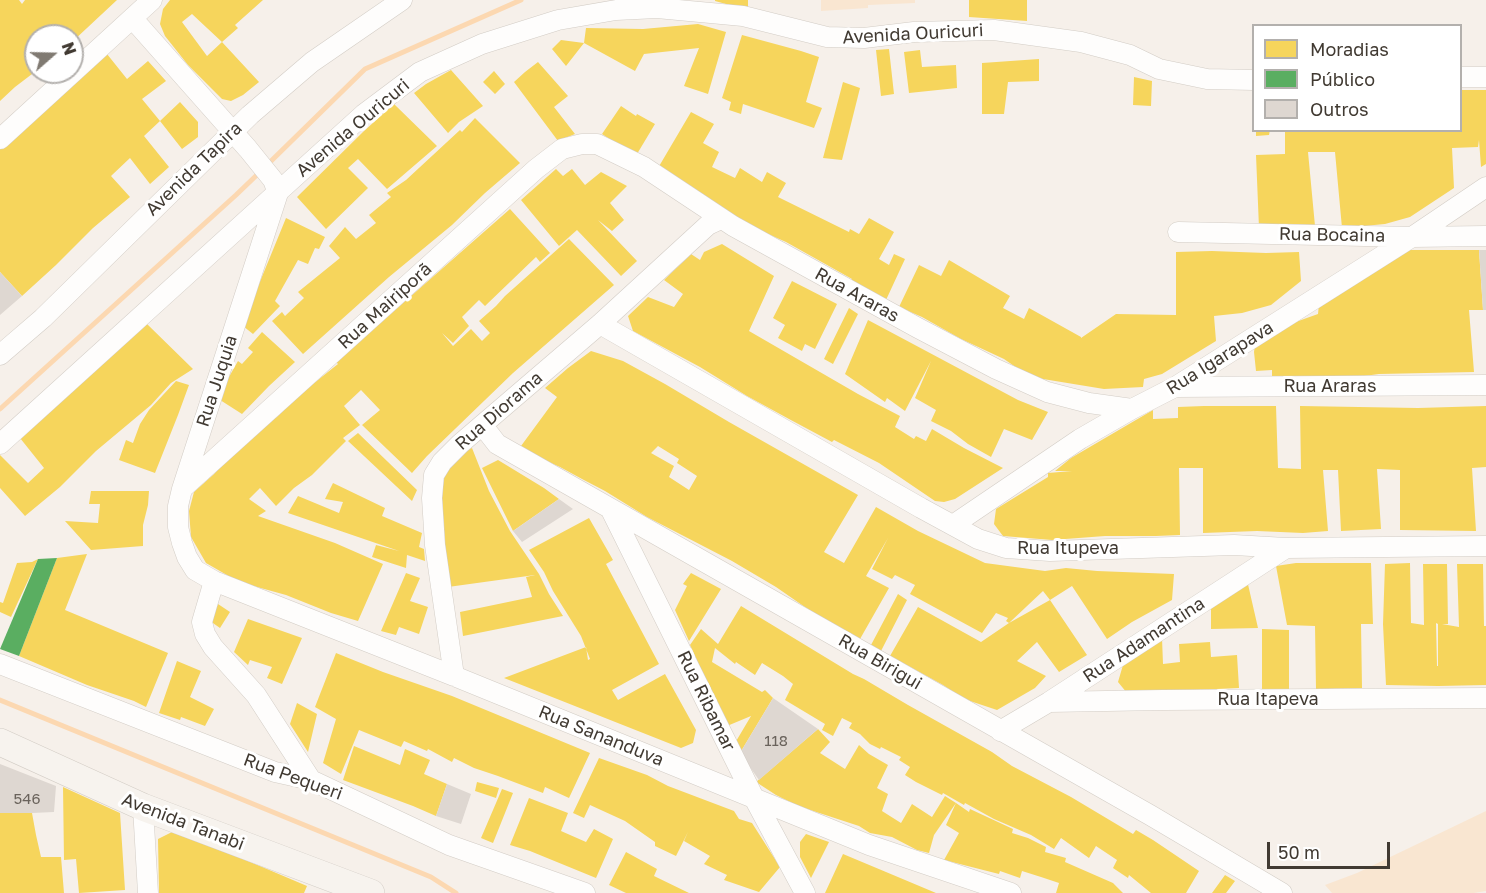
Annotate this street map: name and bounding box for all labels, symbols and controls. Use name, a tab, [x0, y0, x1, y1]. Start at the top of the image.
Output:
street label: Avenida Ouricuri	[842, 20, 984, 48]
north arrow	[24, 24, 84, 84]
legend	[1252, 24, 1462, 132]
text: Moradias	[1310, 38, 1389, 60]
text: N	[58, 39, 81, 58]
text: Público	[1310, 68, 1375, 90]
street label: Avenida Ouricuri	[292, 74, 414, 182]
text: Outros	[1310, 98, 1369, 120]
street label: Avenida Tapira	[141, 118, 247, 220]
street label: Rua Bocaina	[1279, 223, 1385, 247]
street label: Rua Mairiporã	[334, 258, 436, 354]
street label: Rua Araras	[811, 263, 903, 327]
street label: Rua Igarapava	[1163, 317, 1277, 399]
street label: Rua Juquia	[192, 332, 242, 430]
street label: Rua Diorama	[451, 367, 547, 455]
street label: Rua Araras	[1283, 375, 1377, 397]
street label: Rua Itupeva	[1017, 537, 1119, 559]
street label: Rua Adamantina	[1079, 593, 1209, 687]
street label: Rua Birigui	[834, 629, 926, 695]
street label: Rua Ribamar	[672, 647, 740, 755]
street label: Rua Itapeva	[1217, 688, 1319, 710]
street label: Rua Sananduva	[535, 701, 667, 771]
house number: 118	[764, 732, 788, 750]
street label: Rua Pequeri	[241, 749, 345, 805]
street label: Avenida Tanabi	[119, 789, 247, 855]
house number: 546	[14, 790, 40, 808]
scale bar	[1270, 830, 1393, 868]
text: 50 m	[1278, 841, 1320, 863]

